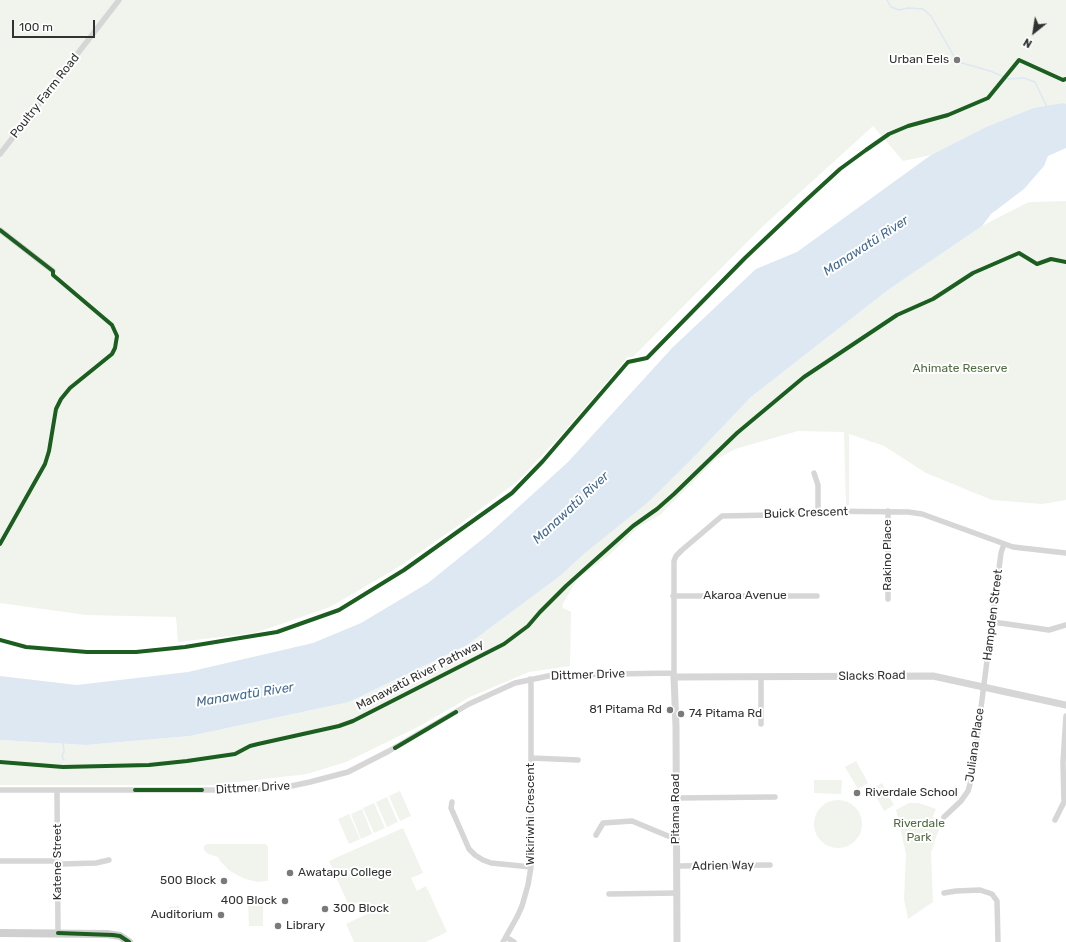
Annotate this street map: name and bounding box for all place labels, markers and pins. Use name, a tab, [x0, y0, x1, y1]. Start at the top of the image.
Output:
place label: Urban Eels	[889, 53, 949, 67]
marker: Urban Eels	[952, 55, 962, 65]
place label: 81 Pitama Rd	[589, 703, 662, 717]
marker: 81 Pitama Rd	[665, 705, 675, 715]
place label: 74 Pitama Rd	[689, 707, 762, 721]
marker: 74 Pitama Rd	[676, 709, 686, 719]
place label: Riverdale School	[865, 786, 958, 800]
marker: Riverdale School	[852, 788, 862, 798]
place label: Awatapu College	[298, 866, 392, 880]
marker: Awatapu College	[285, 868, 295, 878]
place label: 500 Block	[160, 874, 216, 888]
marker: 500 Block	[219, 876, 229, 886]
place label: 400 Block	[221, 894, 277, 908]
marker: 400 Block	[280, 896, 290, 906]
place label: 300 Block	[333, 902, 389, 916]
marker: 300 Block	[320, 904, 330, 914]
place label: Auditorium	[151, 908, 213, 922]
marker: Auditorium	[216, 910, 226, 920]
place label: Library	[286, 919, 325, 933]
marker: Library	[273, 921, 283, 931]

